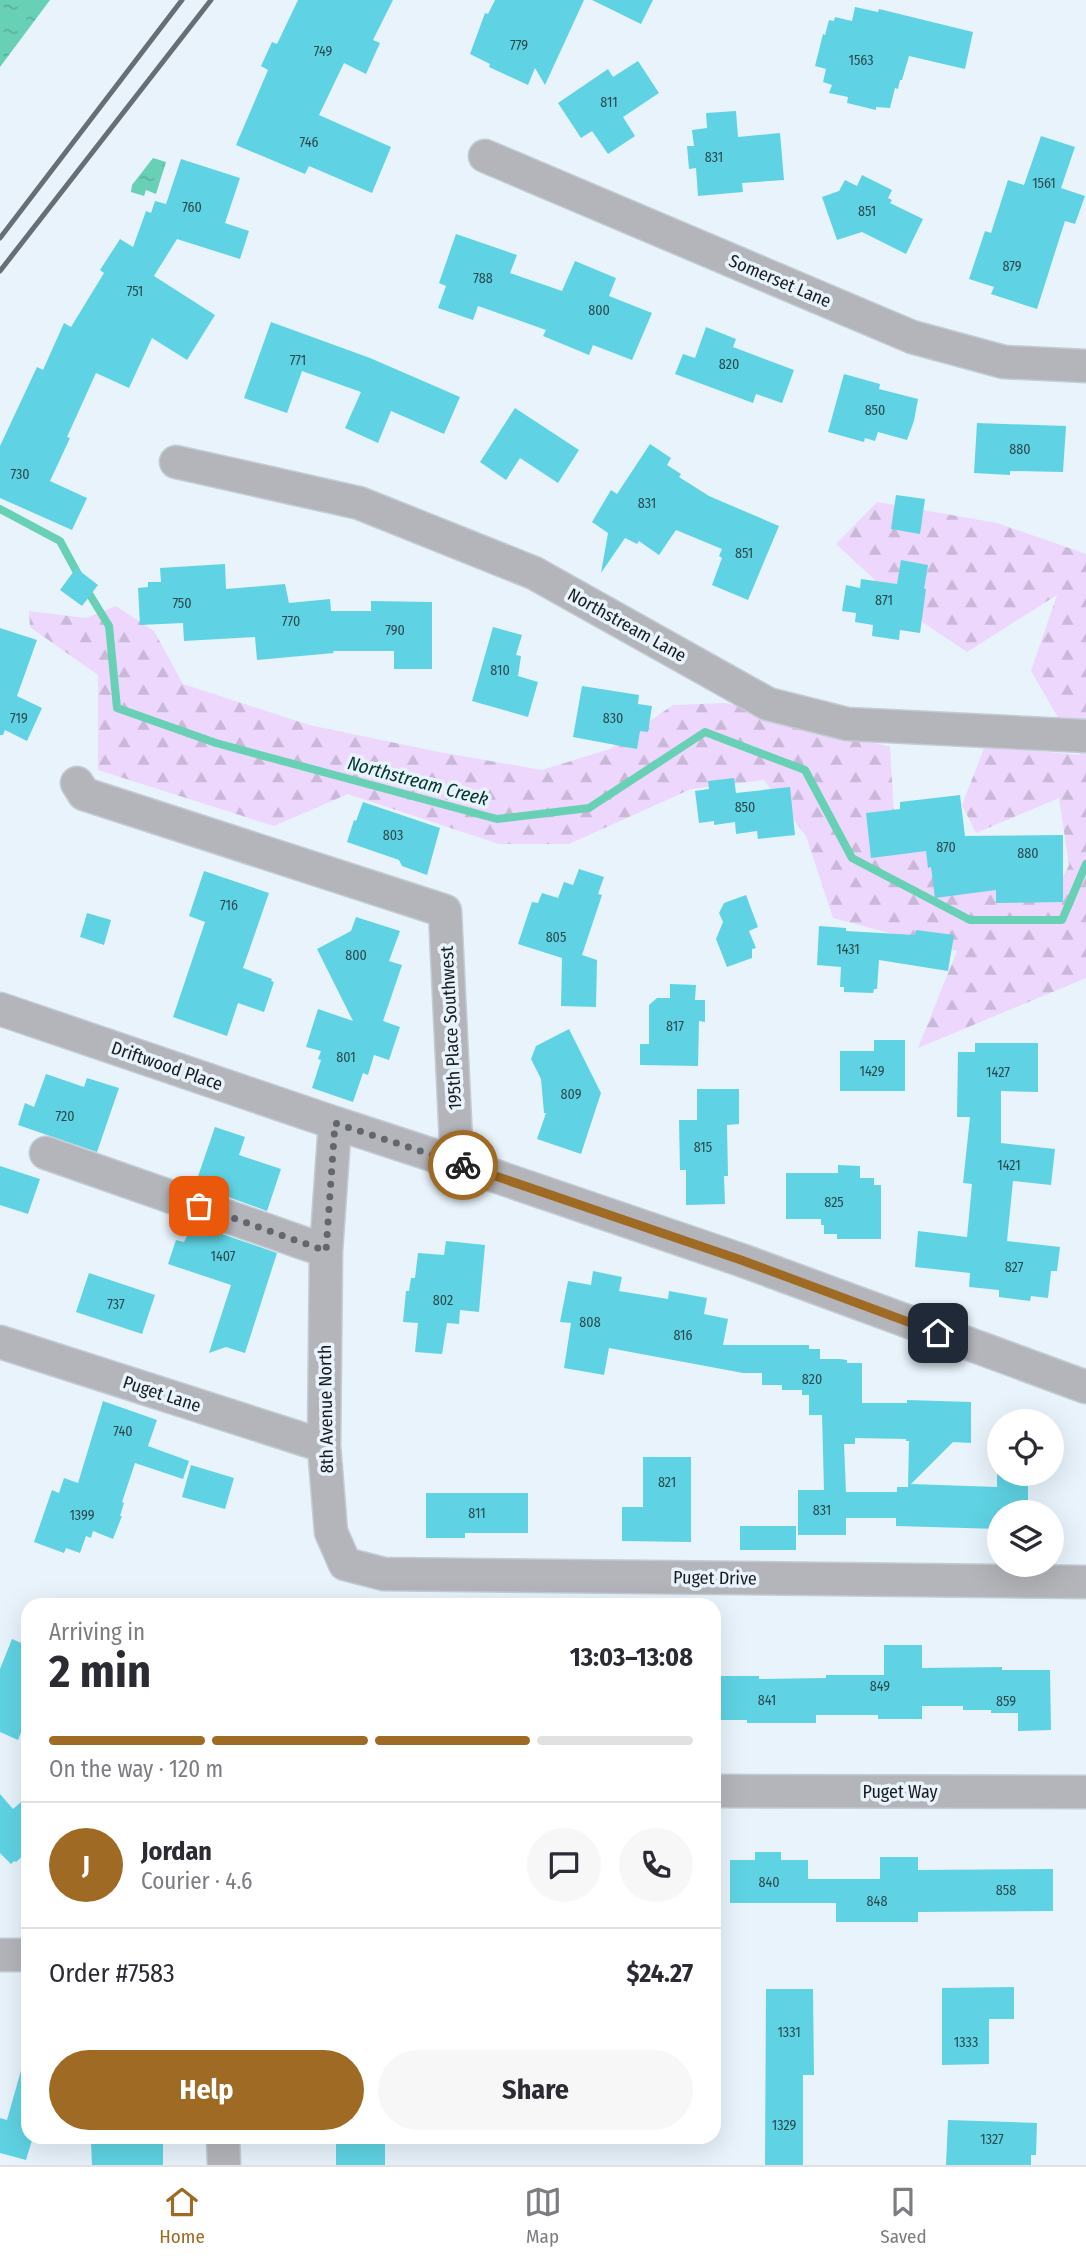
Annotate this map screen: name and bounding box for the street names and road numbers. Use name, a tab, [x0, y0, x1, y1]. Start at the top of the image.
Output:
street label: Somerset Lane	[726, 250, 835, 312]
street label: Northstream Lane	[564, 583, 690, 667]
street label: 195th Place Southwest	[436, 945, 466, 1111]
street label: Driftwood Place	[108, 1037, 226, 1095]
street label: 8th Avenue North	[314, 1344, 338, 1474]
street label: Puget Lane	[120, 1371, 204, 1417]
street label: Puget Drive	[673, 1566, 757, 1590]
street label: Puget Way	[862, 1781, 938, 1803]

